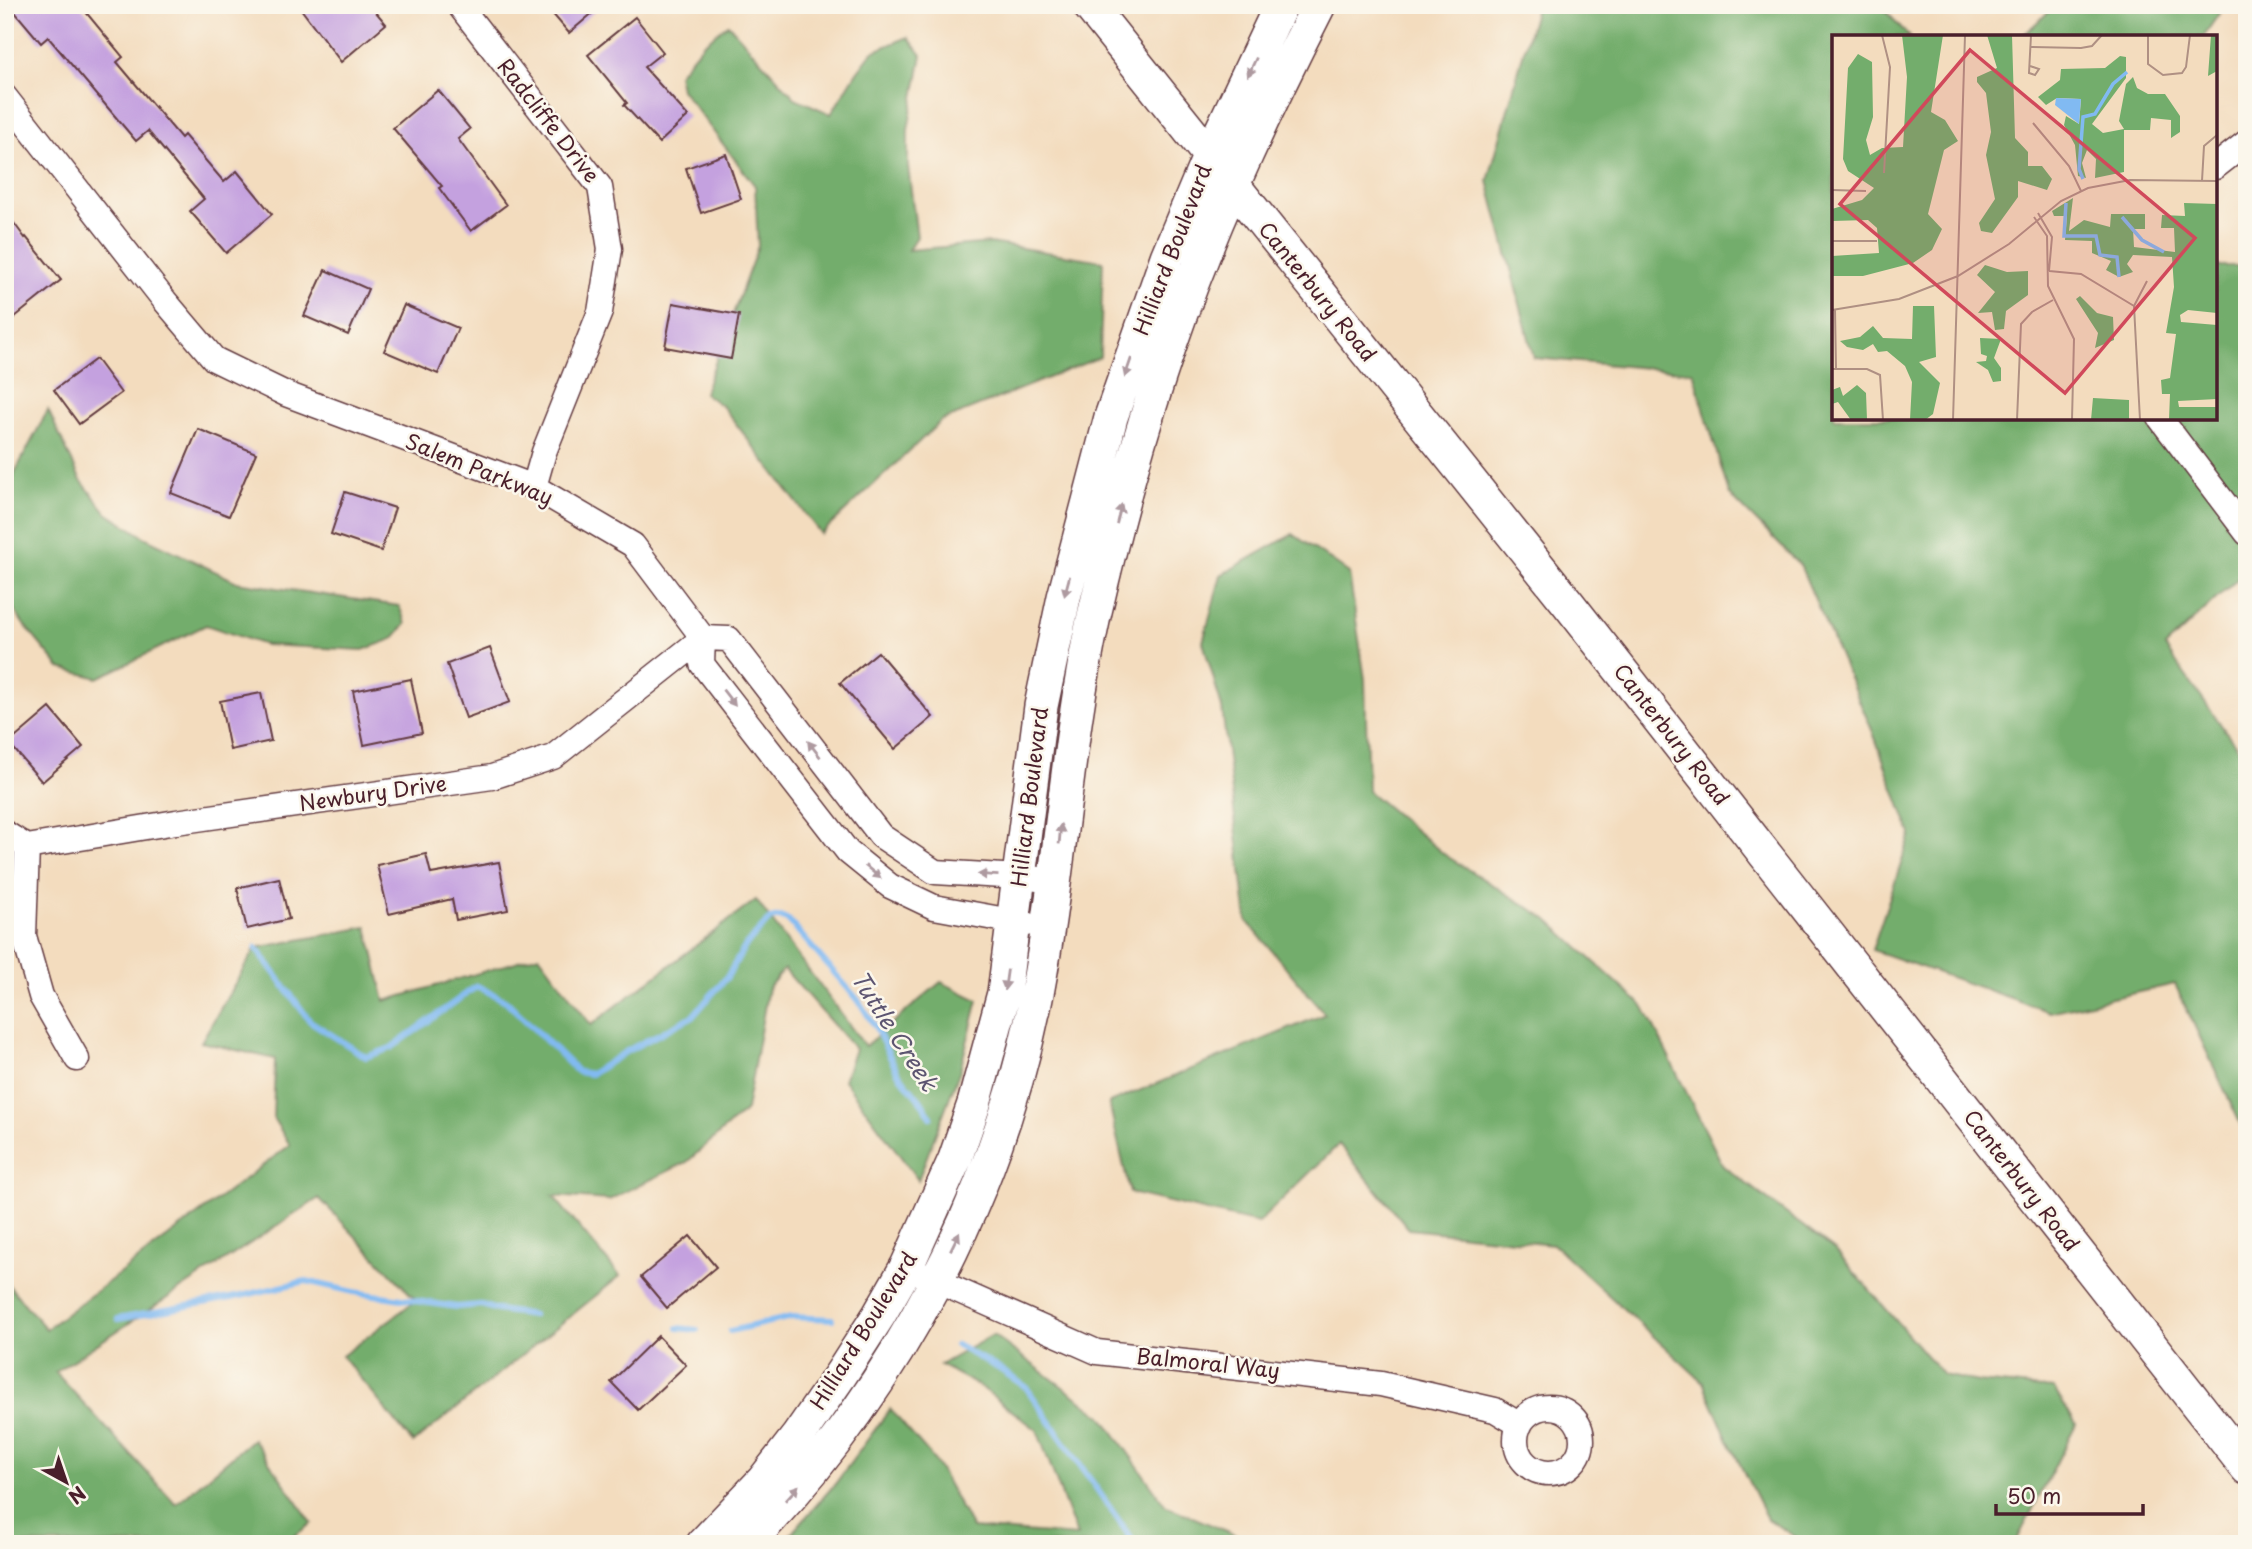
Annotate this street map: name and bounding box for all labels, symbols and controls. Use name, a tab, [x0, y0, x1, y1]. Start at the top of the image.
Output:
inset map	[1832, 35, 2217, 420]
street label: Radcliffe Drive	[491, 51, 608, 189]
one-way arrow	[1246, 56, 1257, 77]
street label: Hilliard Boulevard	[1124, 159, 1219, 340]
street label: Canterbury Road	[1252, 214, 1385, 368]
one-way arrow	[1122, 357, 1133, 378]
street label: Salem Parkway	[401, 424, 558, 512]
one-way arrow	[1114, 503, 1125, 525]
one-way arrow	[1061, 576, 1072, 598]
street label: Canterbury Road	[1607, 656, 1738, 812]
one-way arrow	[721, 688, 736, 706]
street label: Hilliard Boulevard	[1001, 705, 1055, 889]
one-way arrow	[807, 740, 821, 758]
street label: Newbury Drive	[297, 766, 448, 818]
one-way arrow	[1055, 822, 1066, 844]
one-way arrow	[864, 865, 882, 880]
one-way arrow	[976, 869, 998, 880]
water label: Tuttle Creek	[843, 963, 948, 1098]
one-way arrow	[1000, 970, 1011, 992]
street label: Canterbury Road	[1957, 1102, 2088, 1258]
one-way arrow	[949, 1231, 960, 1251]
street label: Hilliard Boulevard	[801, 1245, 924, 1415]
street label: Balmoral Way	[1135, 1339, 1282, 1385]
north arrow	[32, 1448, 102, 1518]
scale bar	[1996, 1472, 2144, 1516]
text: 50 m	[2007, 1479, 2061, 1511]
text: N	[63, 1480, 92, 1511]
one-way arrow	[784, 1485, 799, 1502]

